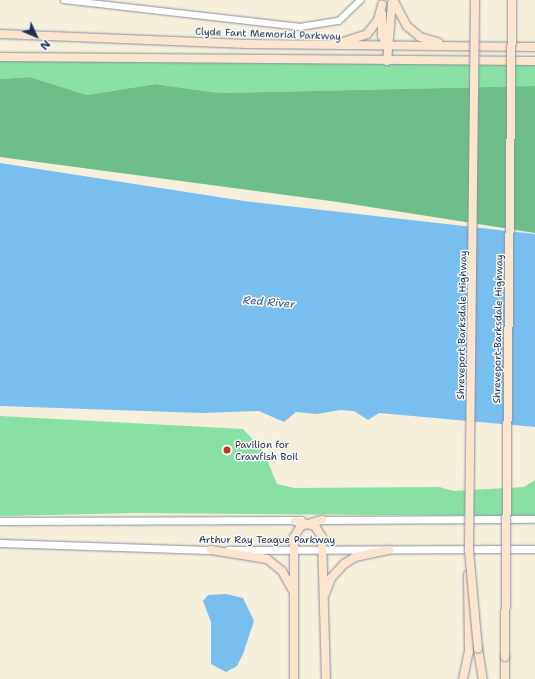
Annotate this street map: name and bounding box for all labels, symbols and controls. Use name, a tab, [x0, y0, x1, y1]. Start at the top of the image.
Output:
north arrow	[16, 16, 56, 56]
street label: Clyde Fant Memorial Parkway	[195, 25, 341, 43]
text: N	[37, 36, 53, 53]
street label: Shreveport Barksdale Highway	[455, 250, 469, 400]
street label: Shreveport-Barksdale Highway	[491, 254, 505, 404]
water label: Red River	[242, 294, 296, 312]
place label: Pavilion for Crawfish Boil	[235, 438, 298, 462]
marker: Pavilion for Crawfish Boil	[222, 445, 232, 455]
street label: Arthur Ray Teague Parkway	[199, 534, 335, 546]

